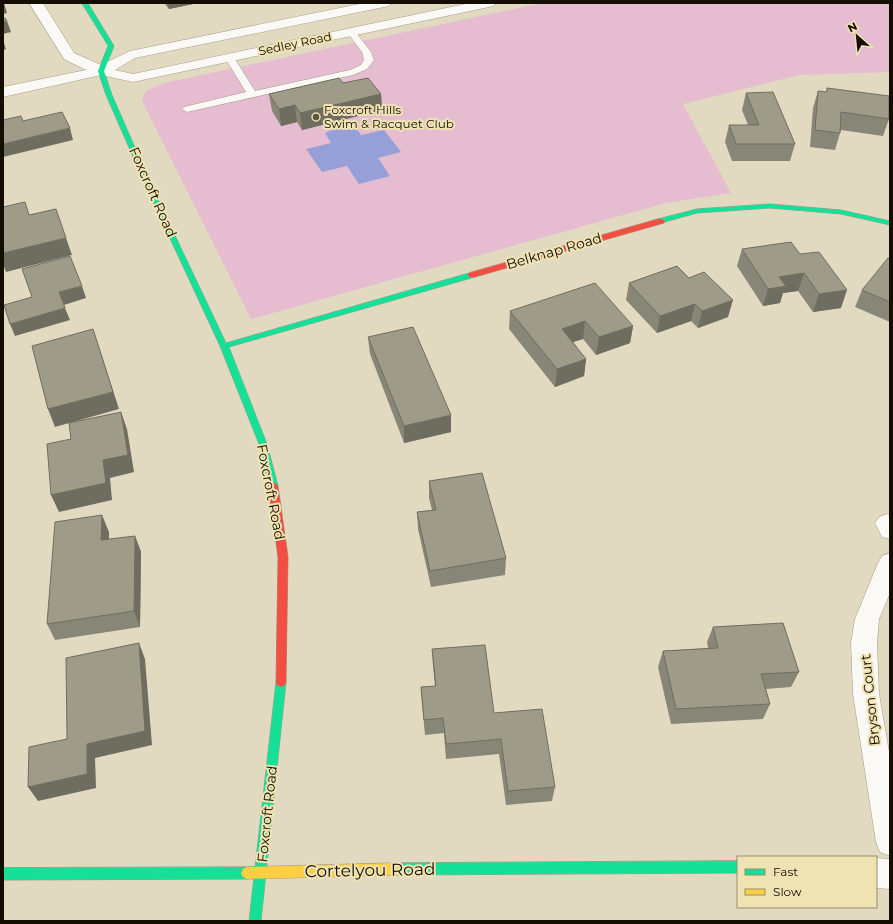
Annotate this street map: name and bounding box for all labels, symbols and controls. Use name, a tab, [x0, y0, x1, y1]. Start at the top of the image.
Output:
north arrow	[837, 16, 877, 56]
text: N	[845, 19, 860, 35]
street label: Sedley Road	[257, 28, 333, 59]
place label: Foxcroft Hills Swim & Racquet Club	[324, 102, 454, 131]
marker: Foxcroft Hills Swim & Racquet Club	[311, 112, 321, 122]
street label: Foxcroft Road	[125, 144, 181, 240]
street label: Belknap Road	[504, 229, 604, 273]
street label: Foxcroft Road	[253, 443, 289, 541]
street label: Bryson Court	[856, 653, 884, 747]
street label: Foxcroft Road	[253, 765, 281, 863]
legend	[737, 856, 877, 908]
street label: Cortelyou Road	[304, 859, 436, 881]
text: Fast	[773, 864, 798, 879]
text: Slow	[773, 884, 802, 899]

